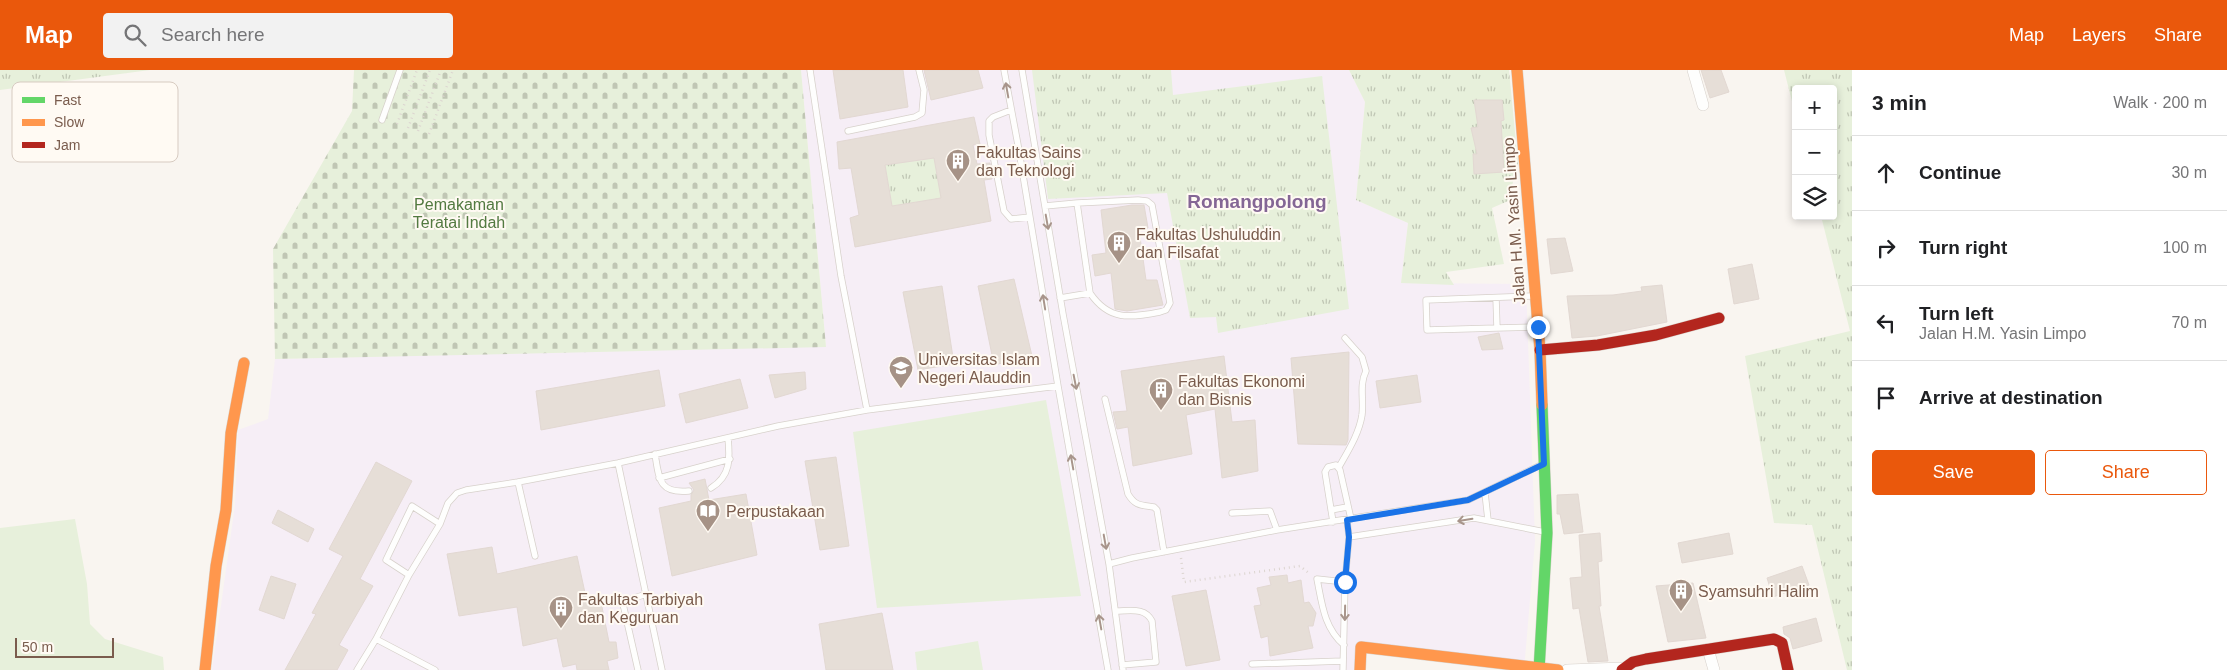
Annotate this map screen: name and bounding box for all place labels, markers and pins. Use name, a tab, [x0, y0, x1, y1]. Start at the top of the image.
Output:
place label: Fakultas Sains dan Teknologi	[976, 144, 1081, 179]
building icon: Fakultas Sains dan Teknologi	[945, 148, 971, 182]
place label: Fakultas Ushuluddin dan Filsafat	[1136, 226, 1281, 261]
building icon: Fakultas Ushuluddin dan Filsafat	[1106, 230, 1132, 264]
place label: Universitas Islam Negeri Alauddin	[918, 351, 1040, 386]
school or university icon: Universitas Islam Negeri Alauddin	[888, 355, 914, 389]
place label: Fakultas Ekonomi dan Bisnis	[1178, 373, 1305, 408]
building icon: Fakultas Ekonomi dan Bisnis	[1148, 377, 1174, 411]
library icon: Perpustakaan	[695, 498, 721, 532]
place label: Perpustakaan	[726, 503, 825, 520]
building icon: Syamsuhri Halim	[1668, 578, 1694, 612]
place label: Syamsuhri Halim	[1698, 583, 1819, 600]
place label: Fakultas Tarbiyah dan Keguruan	[578, 591, 703, 626]
building icon: Fakultas Tarbiyah dan Keguruan	[548, 595, 574, 629]

